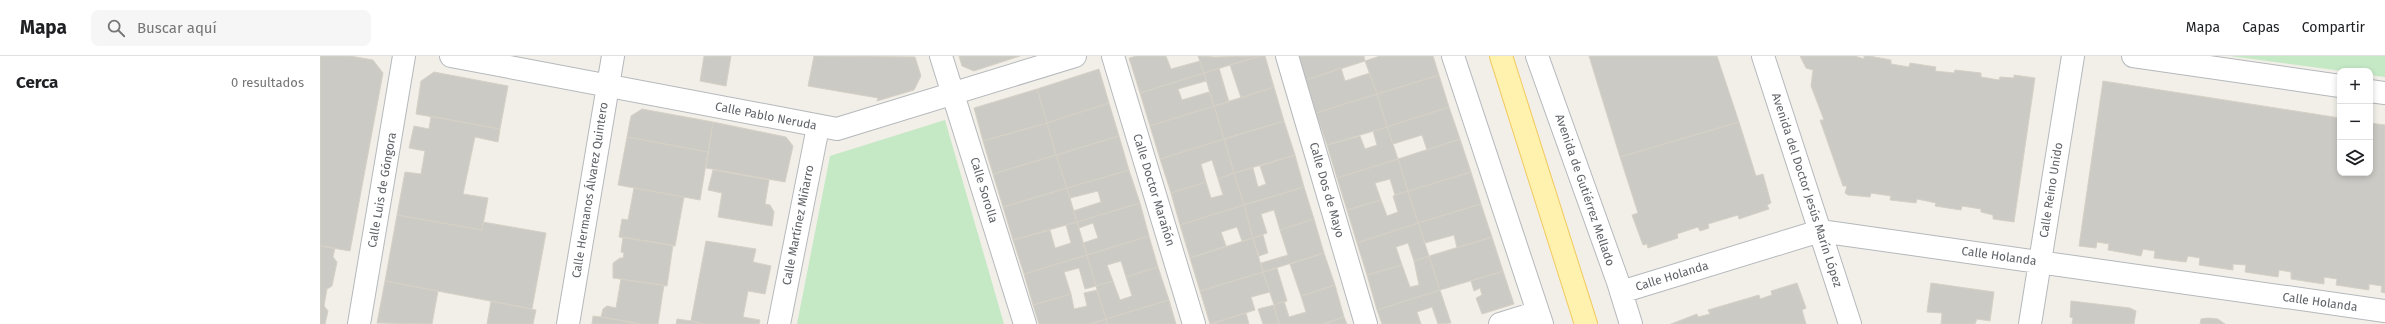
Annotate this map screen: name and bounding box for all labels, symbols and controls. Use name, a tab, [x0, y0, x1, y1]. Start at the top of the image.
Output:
search box	[91, 10, 371, 46]
text: Mapa	[20, 16, 67, 39]
icon: search	[105, 17, 127, 39]
text: Buscar aquí	[137, 19, 217, 37]
text: Mapa	[2186, 19, 2220, 36]
text: Capas	[2242, 19, 2280, 36]
text: Compartir	[2302, 19, 2365, 36]
map controls	[2337, 68, 2373, 176]
button: +	[2337, 68, 2373, 104]
text: Cerca	[16, 72, 58, 93]
text: 0 resultados	[231, 75, 304, 90]
street label: Avenida del Doctor Jesús Marín López	[1769, 91, 1845, 289]
street label: Calle Pablo Neruda	[714, 99, 818, 133]
street label: Calle Hermanos Álvarez Quintero	[568, 101, 611, 279]
button: −	[2337, 104, 2373, 140]
street label: Avenida de Gutiérrez Mellado	[1552, 112, 1618, 268]
street label: Calle Luis de Góngora	[365, 131, 399, 249]
street label: Calle Doctor Marañón	[1130, 132, 1178, 248]
button: layers	[2337, 140, 2373, 176]
street label: Calle Dos de Mayo	[1307, 141, 1347, 239]
street label: Calle Reino Unido	[2037, 141, 2065, 239]
street label: Calle Sorolla	[967, 155, 1001, 225]
street label: Calle Martínez Miñarro	[779, 164, 817, 286]
street label: Calle Holanda	[1961, 244, 2037, 268]
street label: Calle Holanda	[1634, 258, 1710, 294]
street label: Calle Holanda	[2282, 290, 2358, 314]

